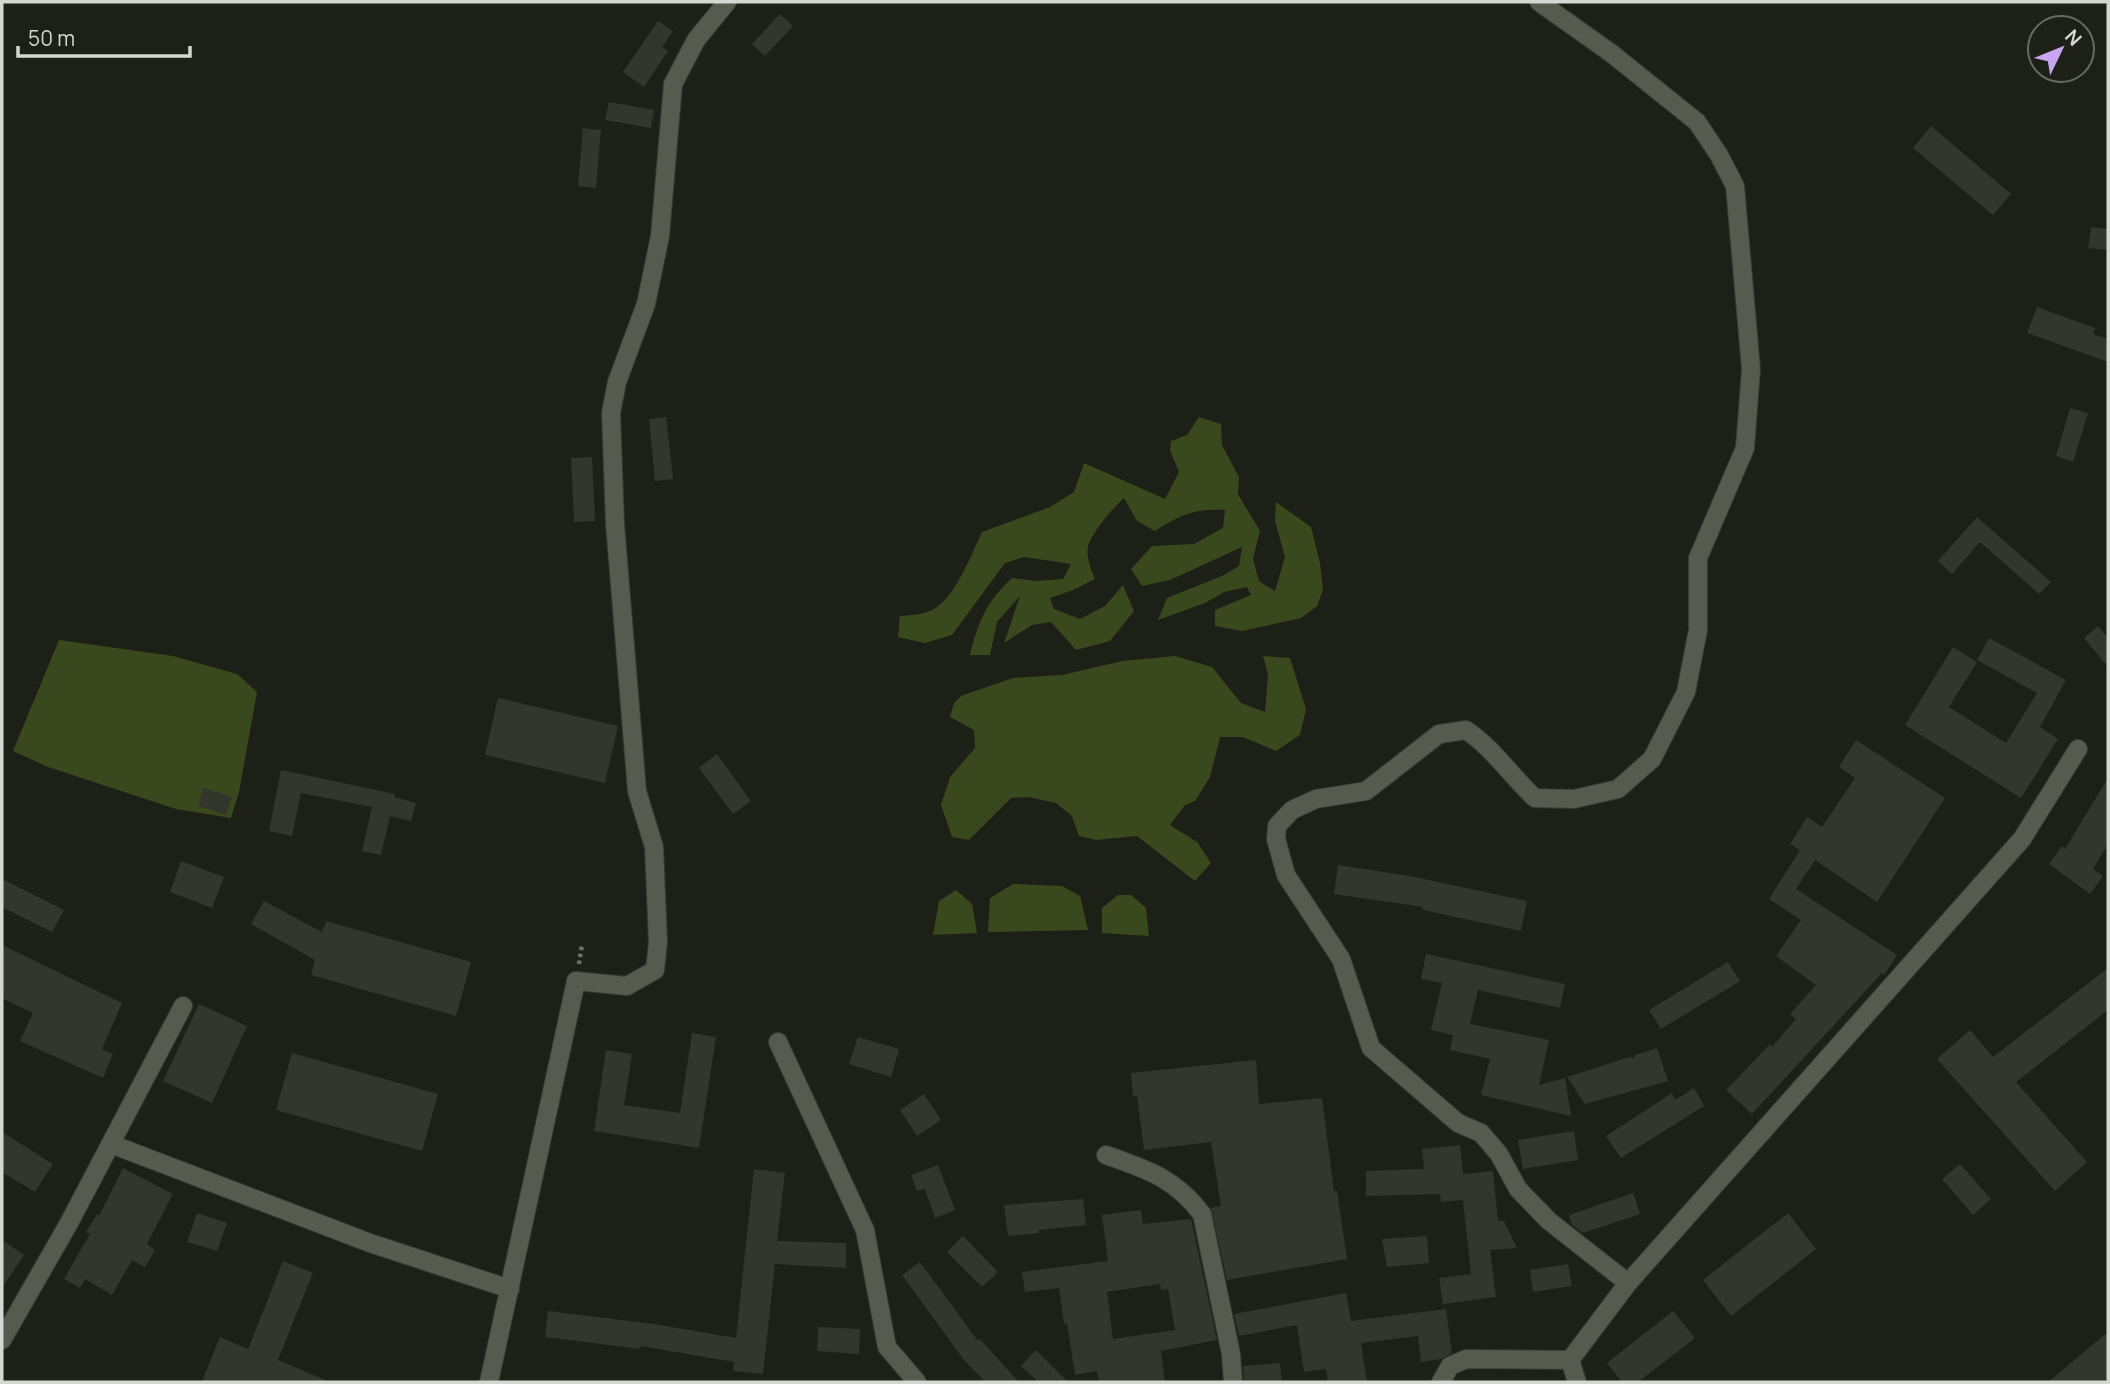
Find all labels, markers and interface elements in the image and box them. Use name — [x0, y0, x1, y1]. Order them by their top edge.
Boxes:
scale bar — [18, 14, 189, 58]
north arrow — [2026, 14, 2096, 84]
text: 50 m — [28, 24, 75, 52]
text: N — [2059, 24, 2088, 51]

